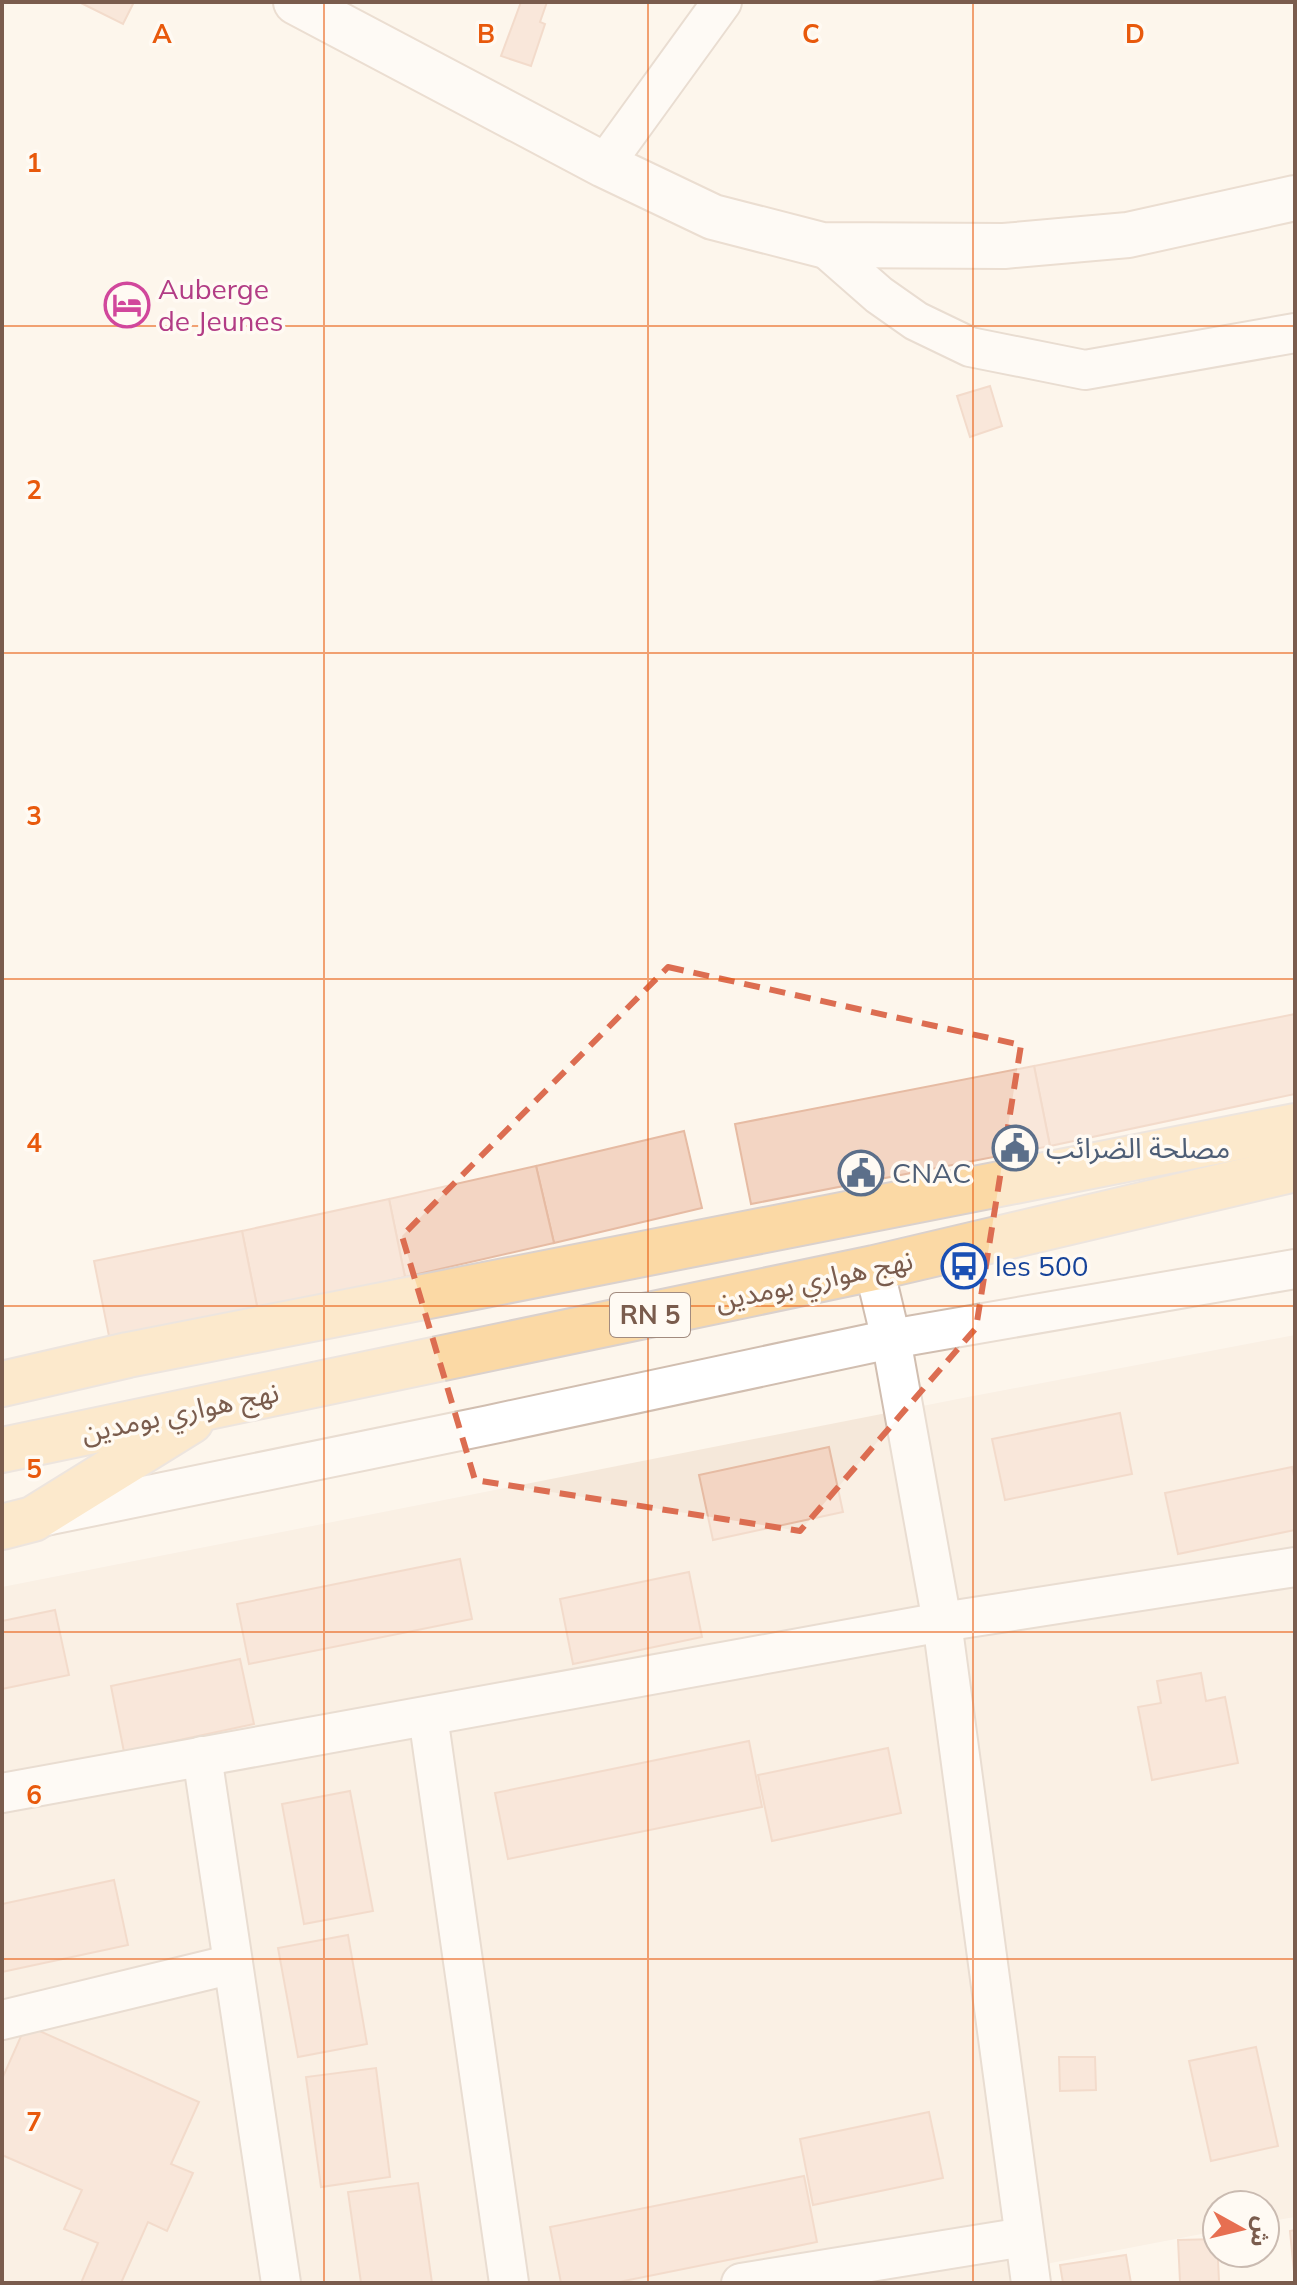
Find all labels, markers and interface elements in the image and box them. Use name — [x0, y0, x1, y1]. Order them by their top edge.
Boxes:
text: A — [152, 17, 172, 50]
text: B — [477, 17, 495, 50]
text: C — [802, 17, 820, 50]
text: D — [1125, 17, 1145, 50]
text: 1 — [26, 146, 42, 179]
place label: Auberge de Jeunes — [158, 271, 283, 338]
hotel icon: Auberge de Jeunes — [103, 281, 151, 329]
text: 2 — [26, 473, 42, 506]
text: 3 — [26, 799, 42, 832]
public building icon: مصلحة الضرائب — [991, 1124, 1039, 1172]
text: 4 — [26, 1126, 42, 1159]
place label: مصلحة الضرائب — [1046, 1130, 1230, 1165]
public building icon: CNAC — [837, 1149, 885, 1197]
place label: CNAC — [892, 1155, 971, 1190]
street label: نهج هواري بومدين — [712, 1241, 917, 1322]
bus stop icon: les 500 — [940, 1242, 988, 1290]
place label: les 500 — [995, 1248, 1089, 1283]
road number: RN 5 — [610, 1293, 690, 1337]
street label: نهج هواري بومدين — [78, 1373, 283, 1454]
text: 5 — [26, 1452, 42, 1485]
text: 6 — [26, 1778, 42, 1811]
text: 7 — [26, 2105, 42, 2138]
north arrow — [1201, 2189, 1281, 2269]
text: ش — [1245, 2215, 1277, 2249]

